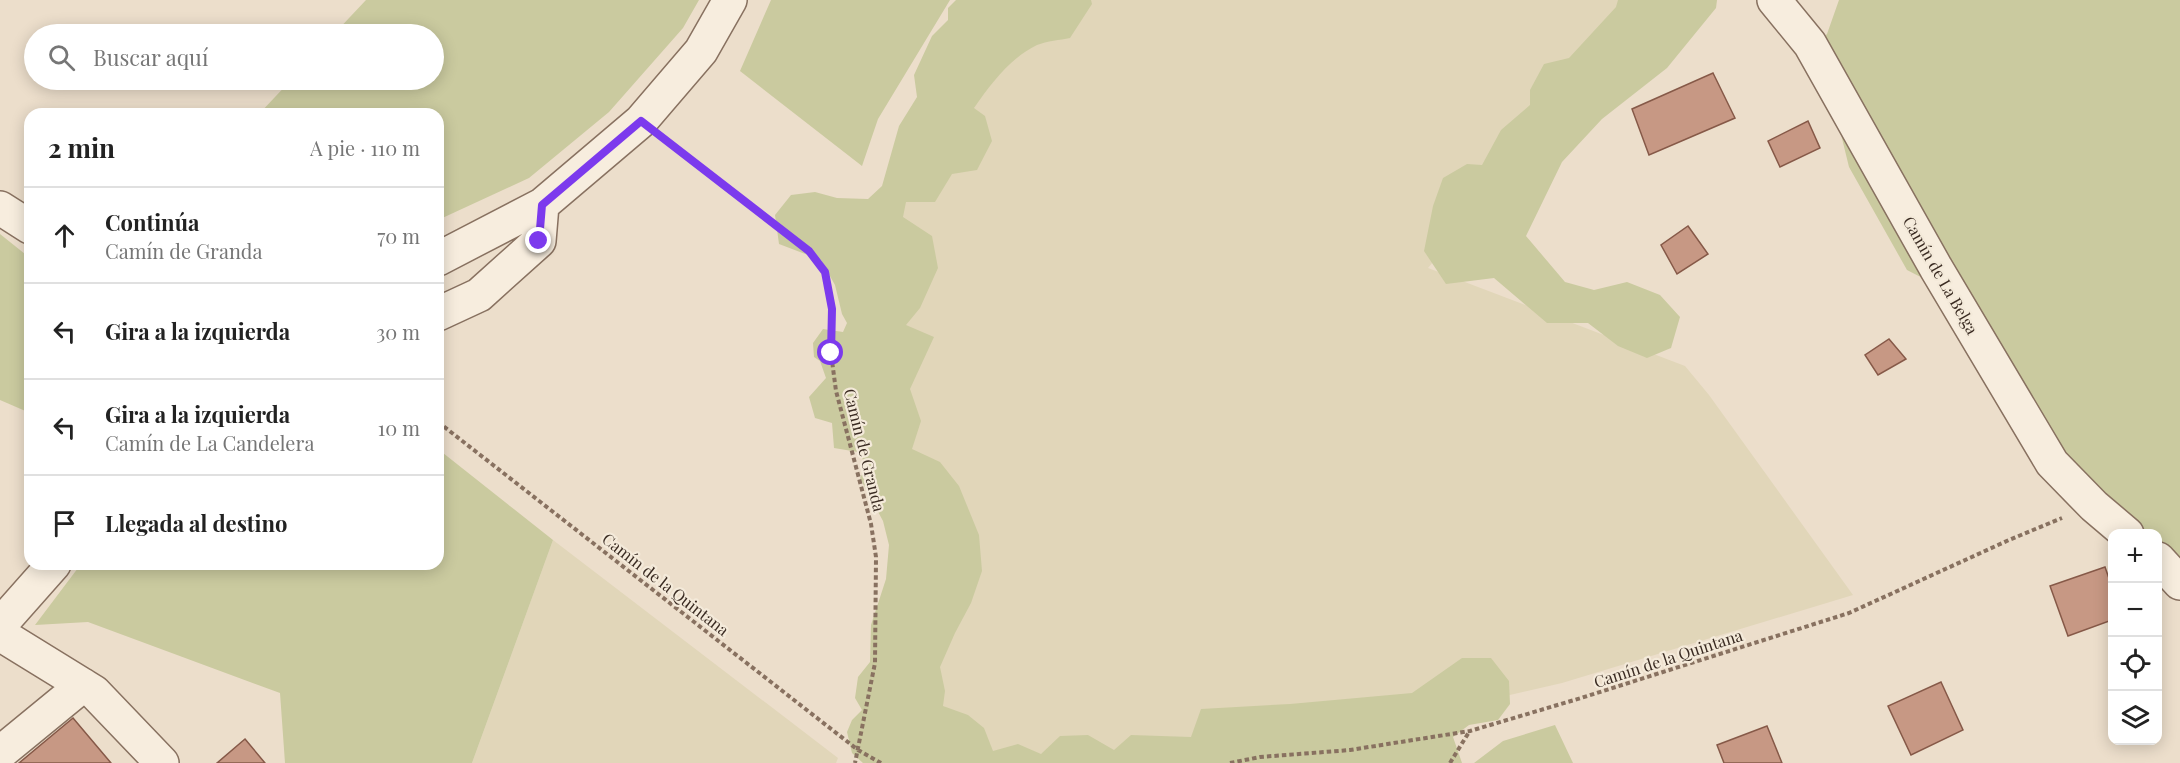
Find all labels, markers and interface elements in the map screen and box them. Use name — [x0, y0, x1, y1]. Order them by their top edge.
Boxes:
search box — [24, 24, 444, 90]
icon: search — [45, 41, 78, 74]
text: Buscar aquí — [93, 42, 208, 72]
text: 2 min — [48, 130, 115, 165]
text: A pie · 110 m — [310, 134, 420, 161]
text: Continúa — [105, 207, 199, 237]
street label: Camín de La Belga — [1899, 212, 1983, 338]
icon: ahead — [48, 219, 81, 252]
text: 70 m — [377, 222, 420, 249]
route end — [525, 227, 551, 253]
text: Camín de Granda — [105, 237, 262, 264]
icon: left — [48, 315, 81, 348]
text: Gira a la izquierda — [105, 316, 290, 346]
text: 30 m — [376, 318, 420, 345]
route start — [817, 339, 843, 365]
street label: Camín de Granda — [840, 386, 890, 514]
text: Gira a la izquierda — [105, 399, 290, 429]
icon: left — [48, 411, 81, 444]
text: 10 m — [378, 414, 420, 441]
text: Camín de La Candelera — [105, 429, 314, 456]
icon: arrive — [48, 507, 81, 540]
text: Llegada al destino — [105, 508, 287, 538]
street label: Camín de la Quintana — [598, 528, 734, 640]
map controls — [2108, 529, 2162, 745]
button: + — [2108, 529, 2162, 583]
button: − — [2108, 583, 2162, 637]
street label: Camín de la Quintana — [1591, 624, 1745, 692]
button: locate — [2108, 637, 2162, 691]
button: layers — [2108, 691, 2162, 745]

